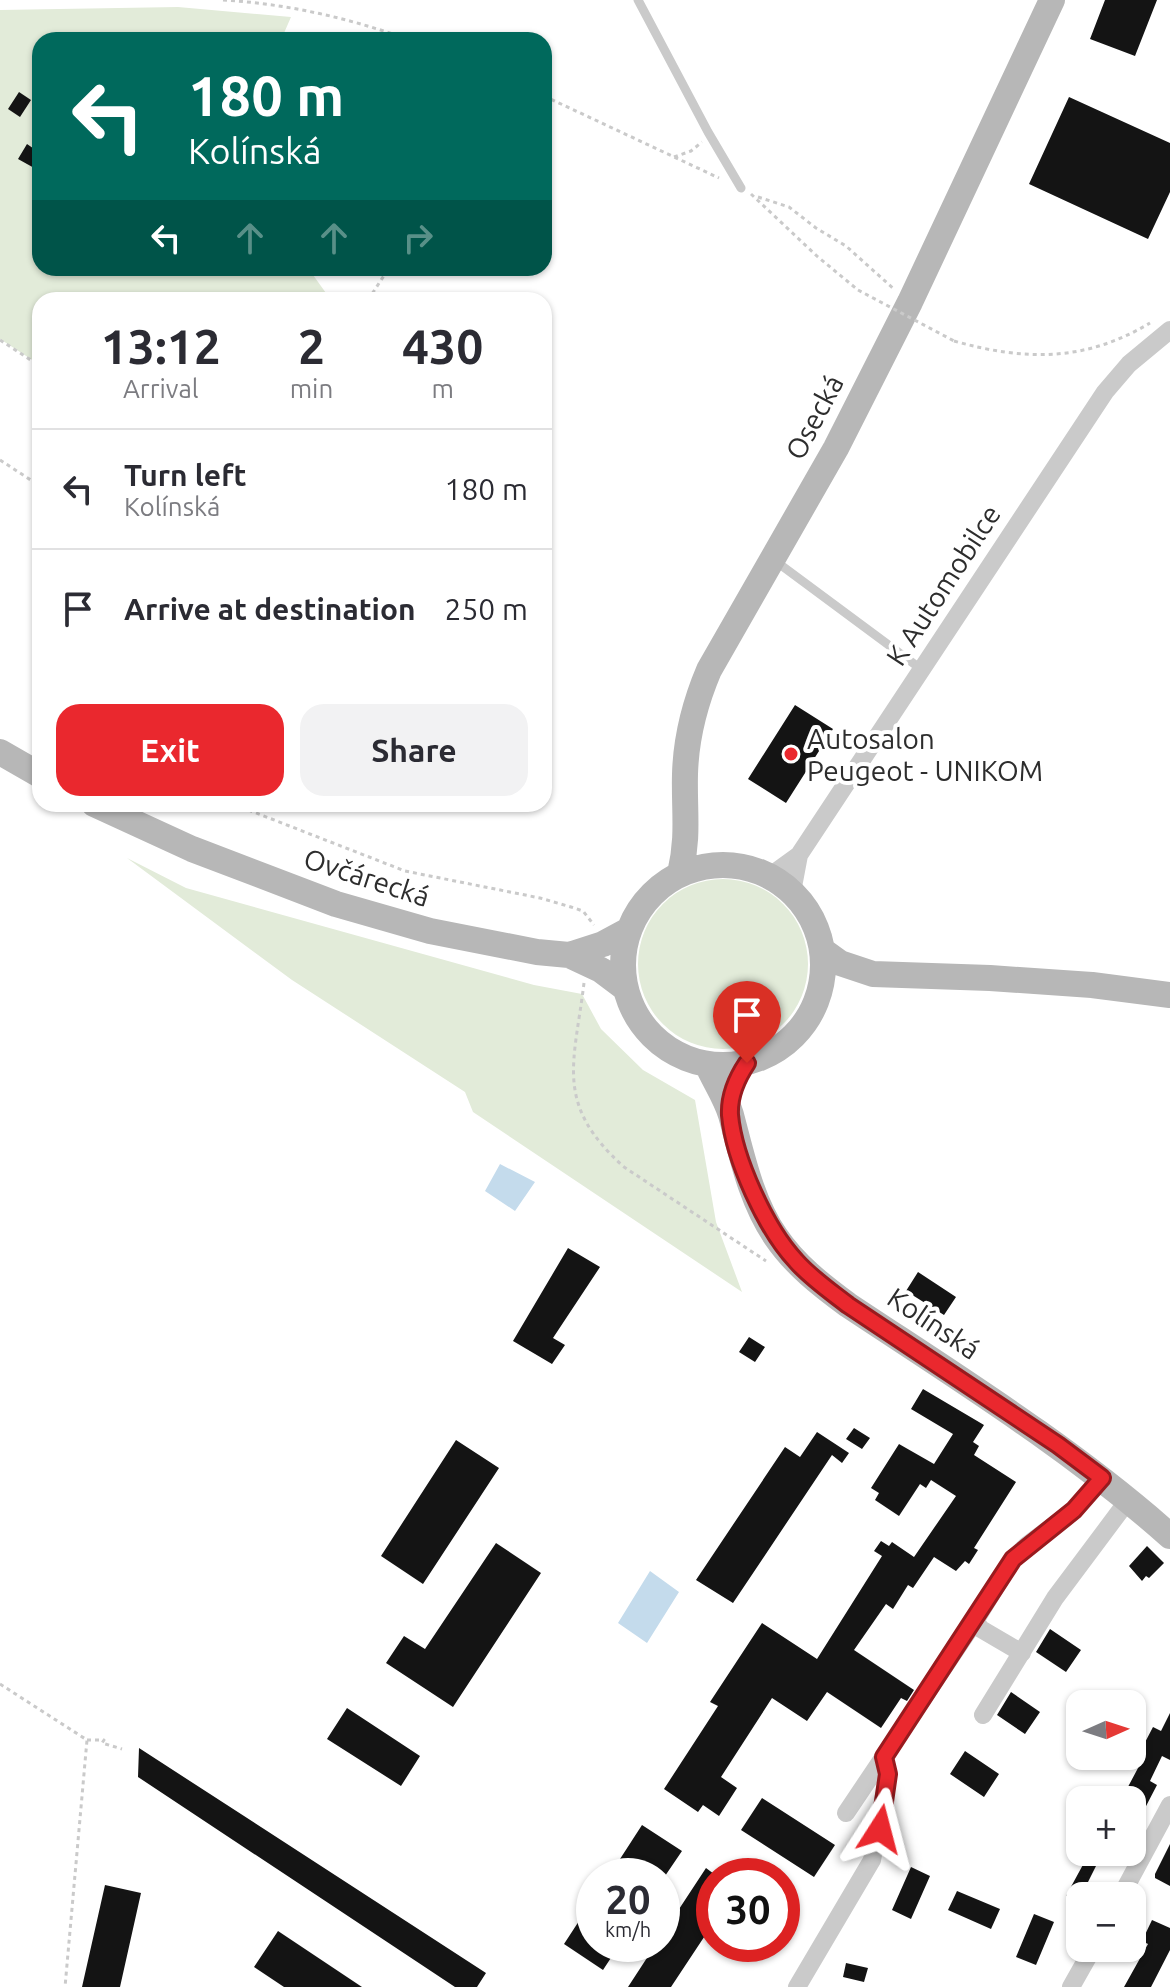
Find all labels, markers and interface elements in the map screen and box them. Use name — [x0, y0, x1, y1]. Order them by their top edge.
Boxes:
icon: left — [56, 64, 160, 168]
text: 180 m — [188, 64, 344, 127]
text: Kolínská — [188, 130, 322, 171]
icon: left — [144, 216, 188, 260]
icon: ahead — [228, 216, 272, 260]
icon: ahead — [312, 216, 356, 260]
icon: right — [396, 216, 440, 260]
text: 13:12 — [101, 319, 221, 373]
text: 2 — [298, 319, 325, 373]
text: 430 — [402, 319, 483, 373]
street label: Osecká — [779, 370, 849, 464]
text: Arrival — [123, 374, 199, 403]
text: min — [290, 374, 333, 403]
text: m — [431, 374, 454, 403]
text: Turn left — [124, 458, 246, 492]
icon: left — [56, 467, 100, 511]
text: 180 m — [444, 472, 528, 506]
text: Kolínská — [124, 492, 220, 521]
street label: K Automobilce — [880, 499, 1006, 671]
icon: arrive — [56, 587, 100, 631]
text: Arrive at destination — [124, 592, 416, 626]
text: 250 m — [444, 592, 528, 626]
button: Exit — [56, 704, 284, 796]
button: Share — [300, 704, 528, 796]
place label: Autosalon Peugeot - UNIKOM — [807, 723, 1043, 786]
marker: Autosalon Peugeot - UNIKOM — [782, 745, 800, 763]
street label: Ovčárecká — [300, 842, 434, 912]
pin — [713, 981, 781, 1063]
icon: arrive — [725, 993, 769, 1037]
street label: Kolínská — [882, 1281, 986, 1365]
north arrow — [1066, 1690, 1146, 1770]
map controls — [1066, 1690, 1146, 1962]
button: + — [1066, 1786, 1146, 1866]
position arrow — [838, 1787, 922, 1871]
speed limit sign: 30 — [696, 1858, 800, 1962]
text: 20 — [605, 1877, 651, 1922]
button: − — [1066, 1882, 1146, 1962]
text: km/h — [605, 1918, 651, 1941]

